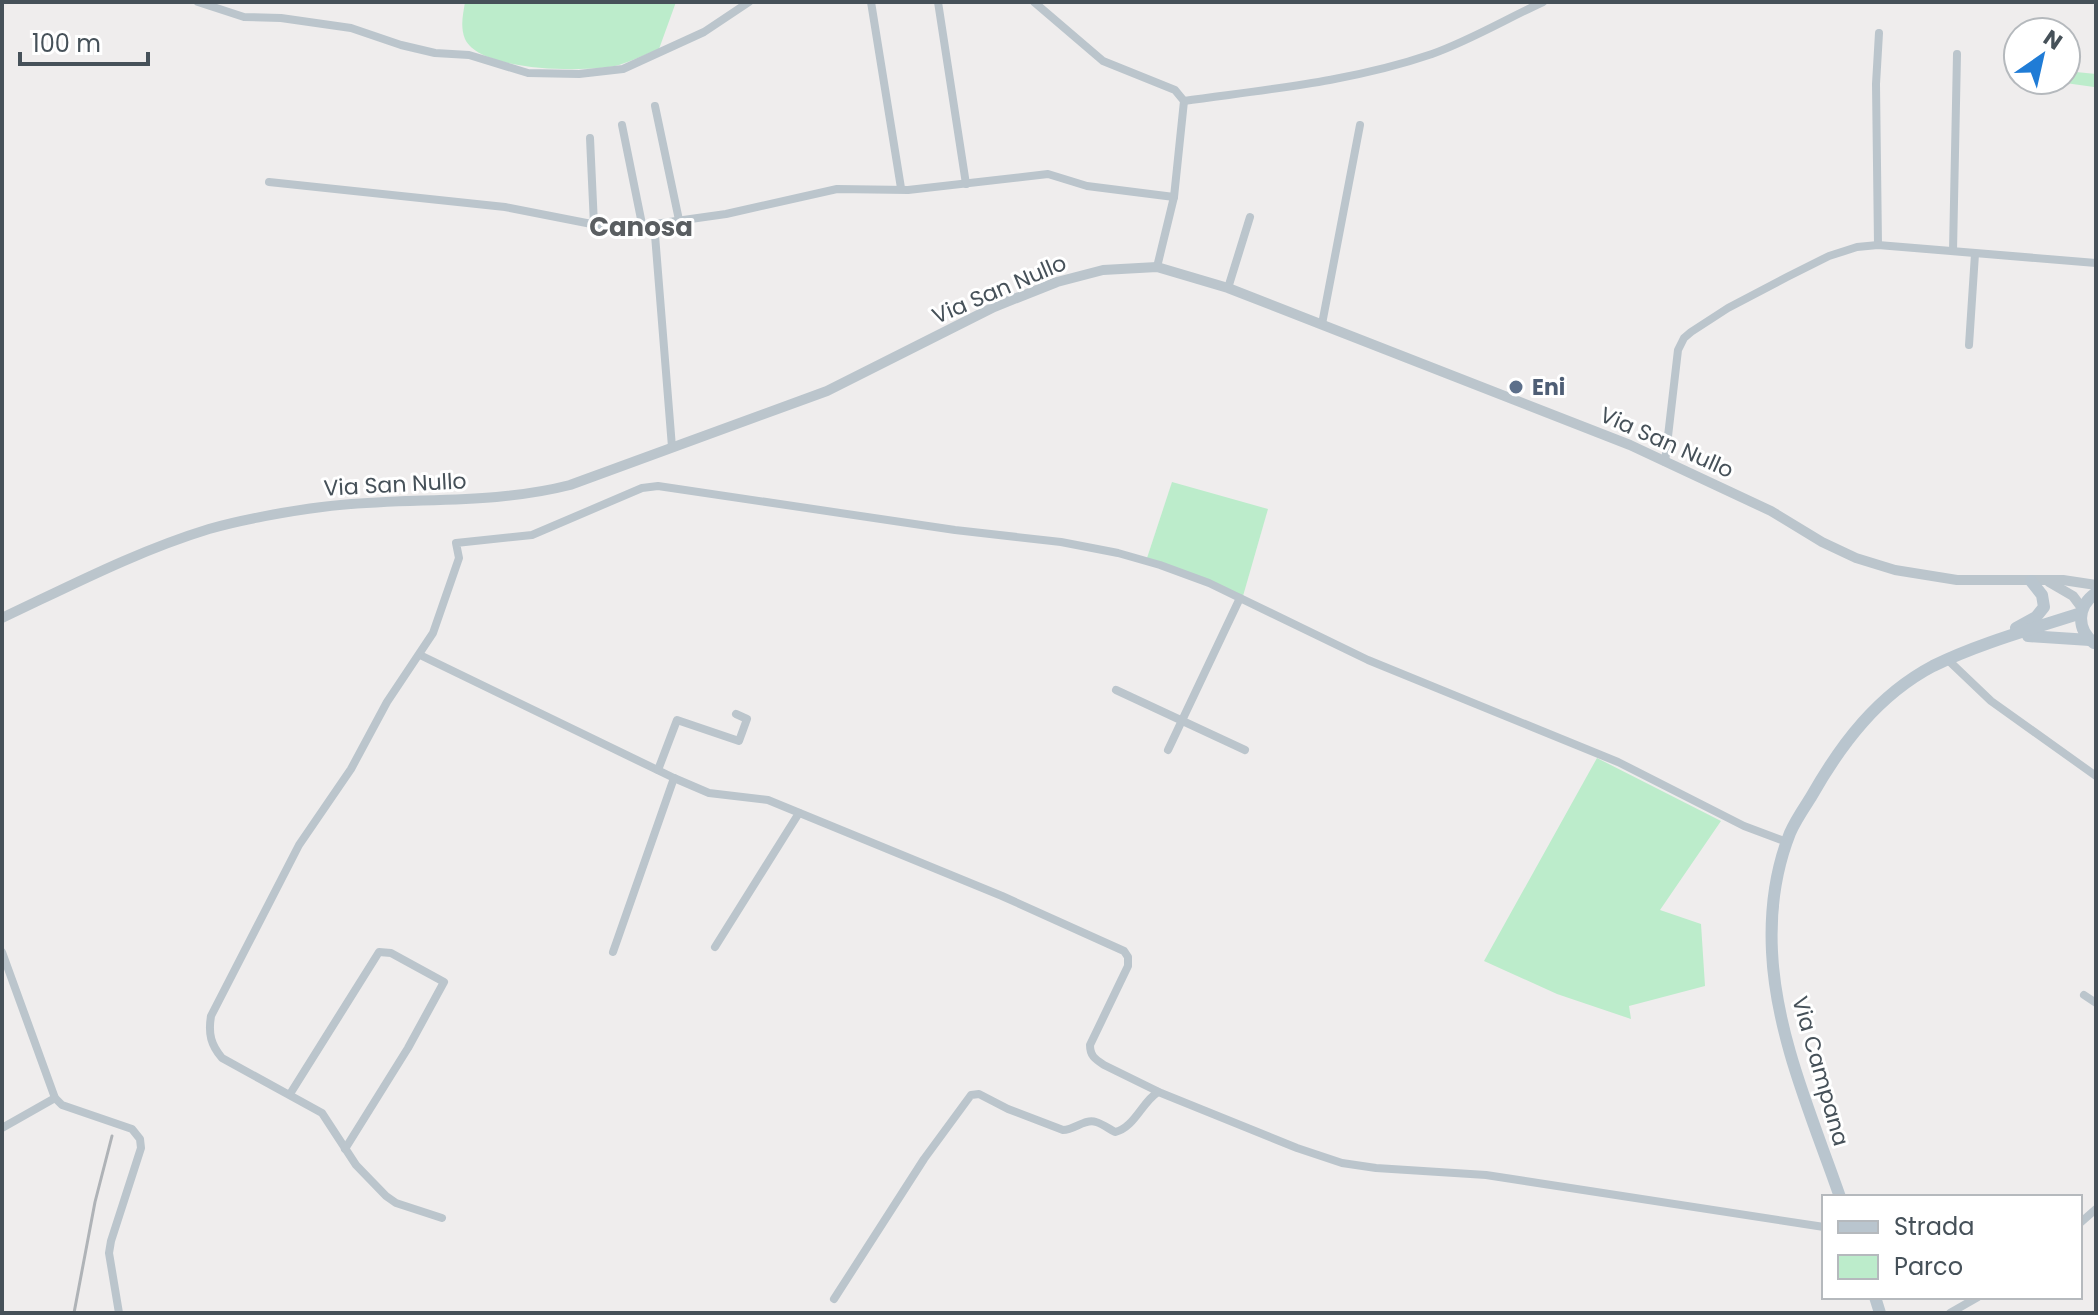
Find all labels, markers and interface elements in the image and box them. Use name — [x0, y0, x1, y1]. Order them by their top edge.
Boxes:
scale bar — [20, 16, 148, 66]
north arrow — [2002, 16, 2082, 96]
text: N — [2037, 22, 2068, 57]
text: 100 m — [32, 27, 101, 60]
district label: Canosa — [589, 209, 693, 245]
street label: Via San Nullo — [927, 247, 1071, 332]
place label: Eni — [1532, 372, 1565, 403]
marker: Eni — [1507, 378, 1525, 396]
street label: Via San Nullo — [1595, 399, 1739, 486]
street label: Via San Nullo — [323, 465, 467, 504]
street label: Via Campana — [1784, 993, 1857, 1150]
legend — [1822, 1195, 2082, 1299]
text: Strada — [1894, 1210, 1974, 1243]
text: Parco — [1894, 1250, 1963, 1283]

